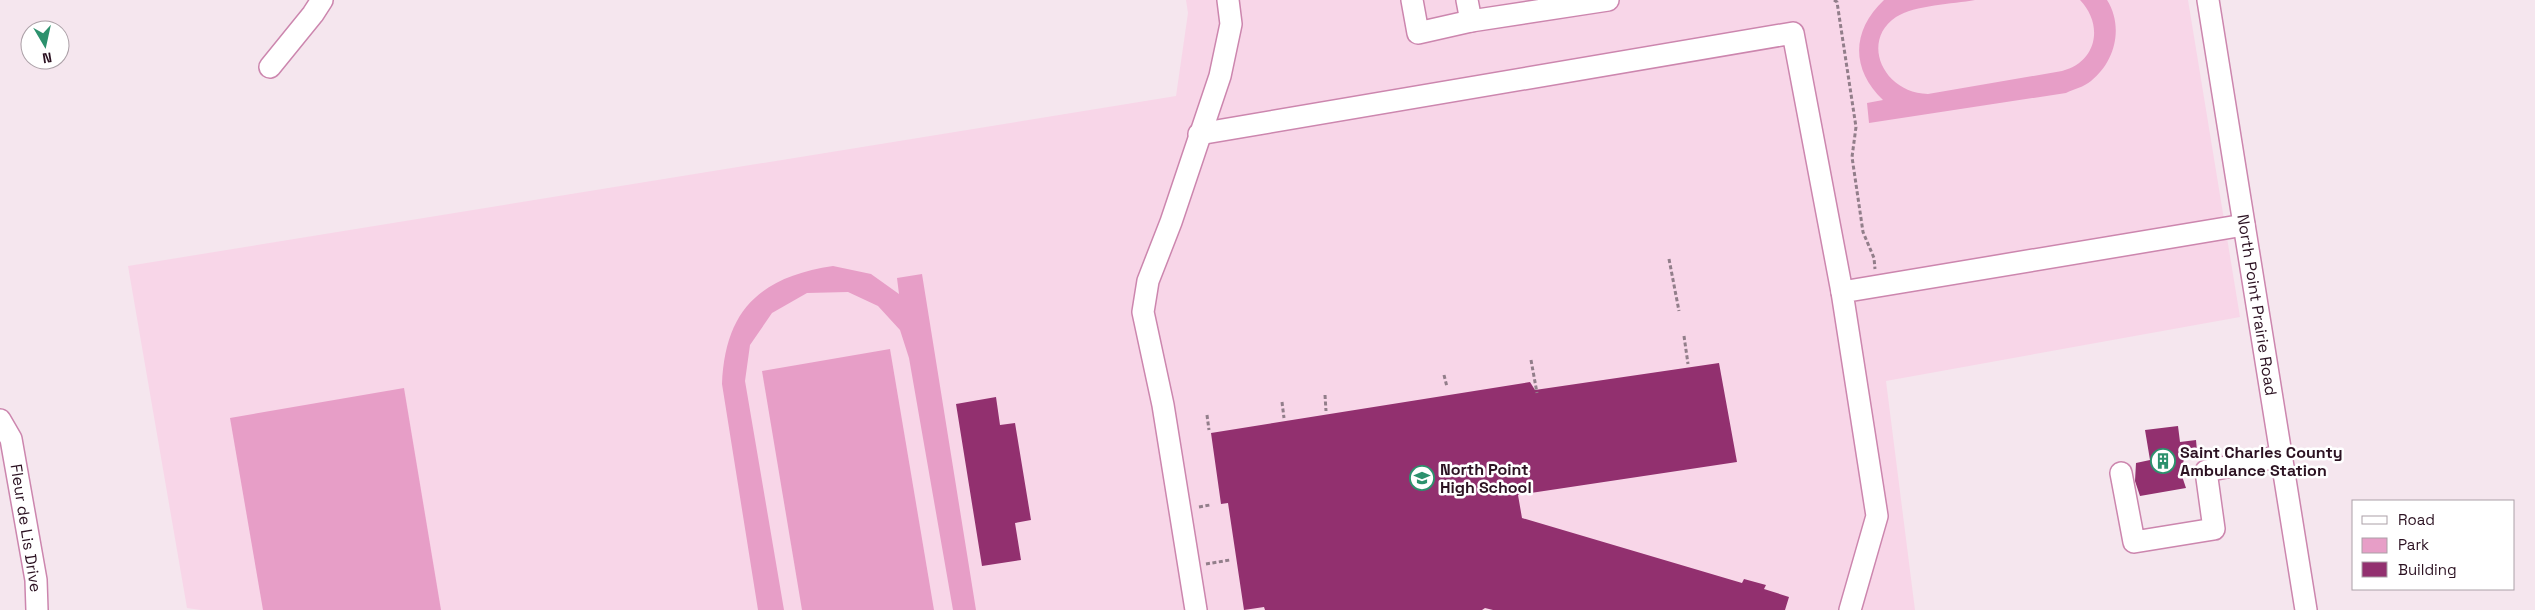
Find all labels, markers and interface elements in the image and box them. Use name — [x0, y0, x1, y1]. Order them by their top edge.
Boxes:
north arrow — [20, 20, 70, 70]
text: N — [41, 48, 53, 67]
street label: North Point Prairie Road — [2232, 213, 2282, 397]
place label: Saint Charles County Ambulance Station — [2180, 442, 2343, 481]
building icon: Saint Charles County Ambulance Station — [2150, 448, 2176, 474]
place label: North Point High School — [1440, 459, 1532, 498]
street label: Fleur de Lis Drive — [6, 462, 46, 594]
school or university icon: North Point High School — [1409, 465, 1435, 491]
legend — [2352, 500, 2515, 590]
text: Road — [2398, 510, 2435, 529]
text: Park — [2398, 535, 2429, 554]
text: Building — [2398, 560, 2457, 579]

